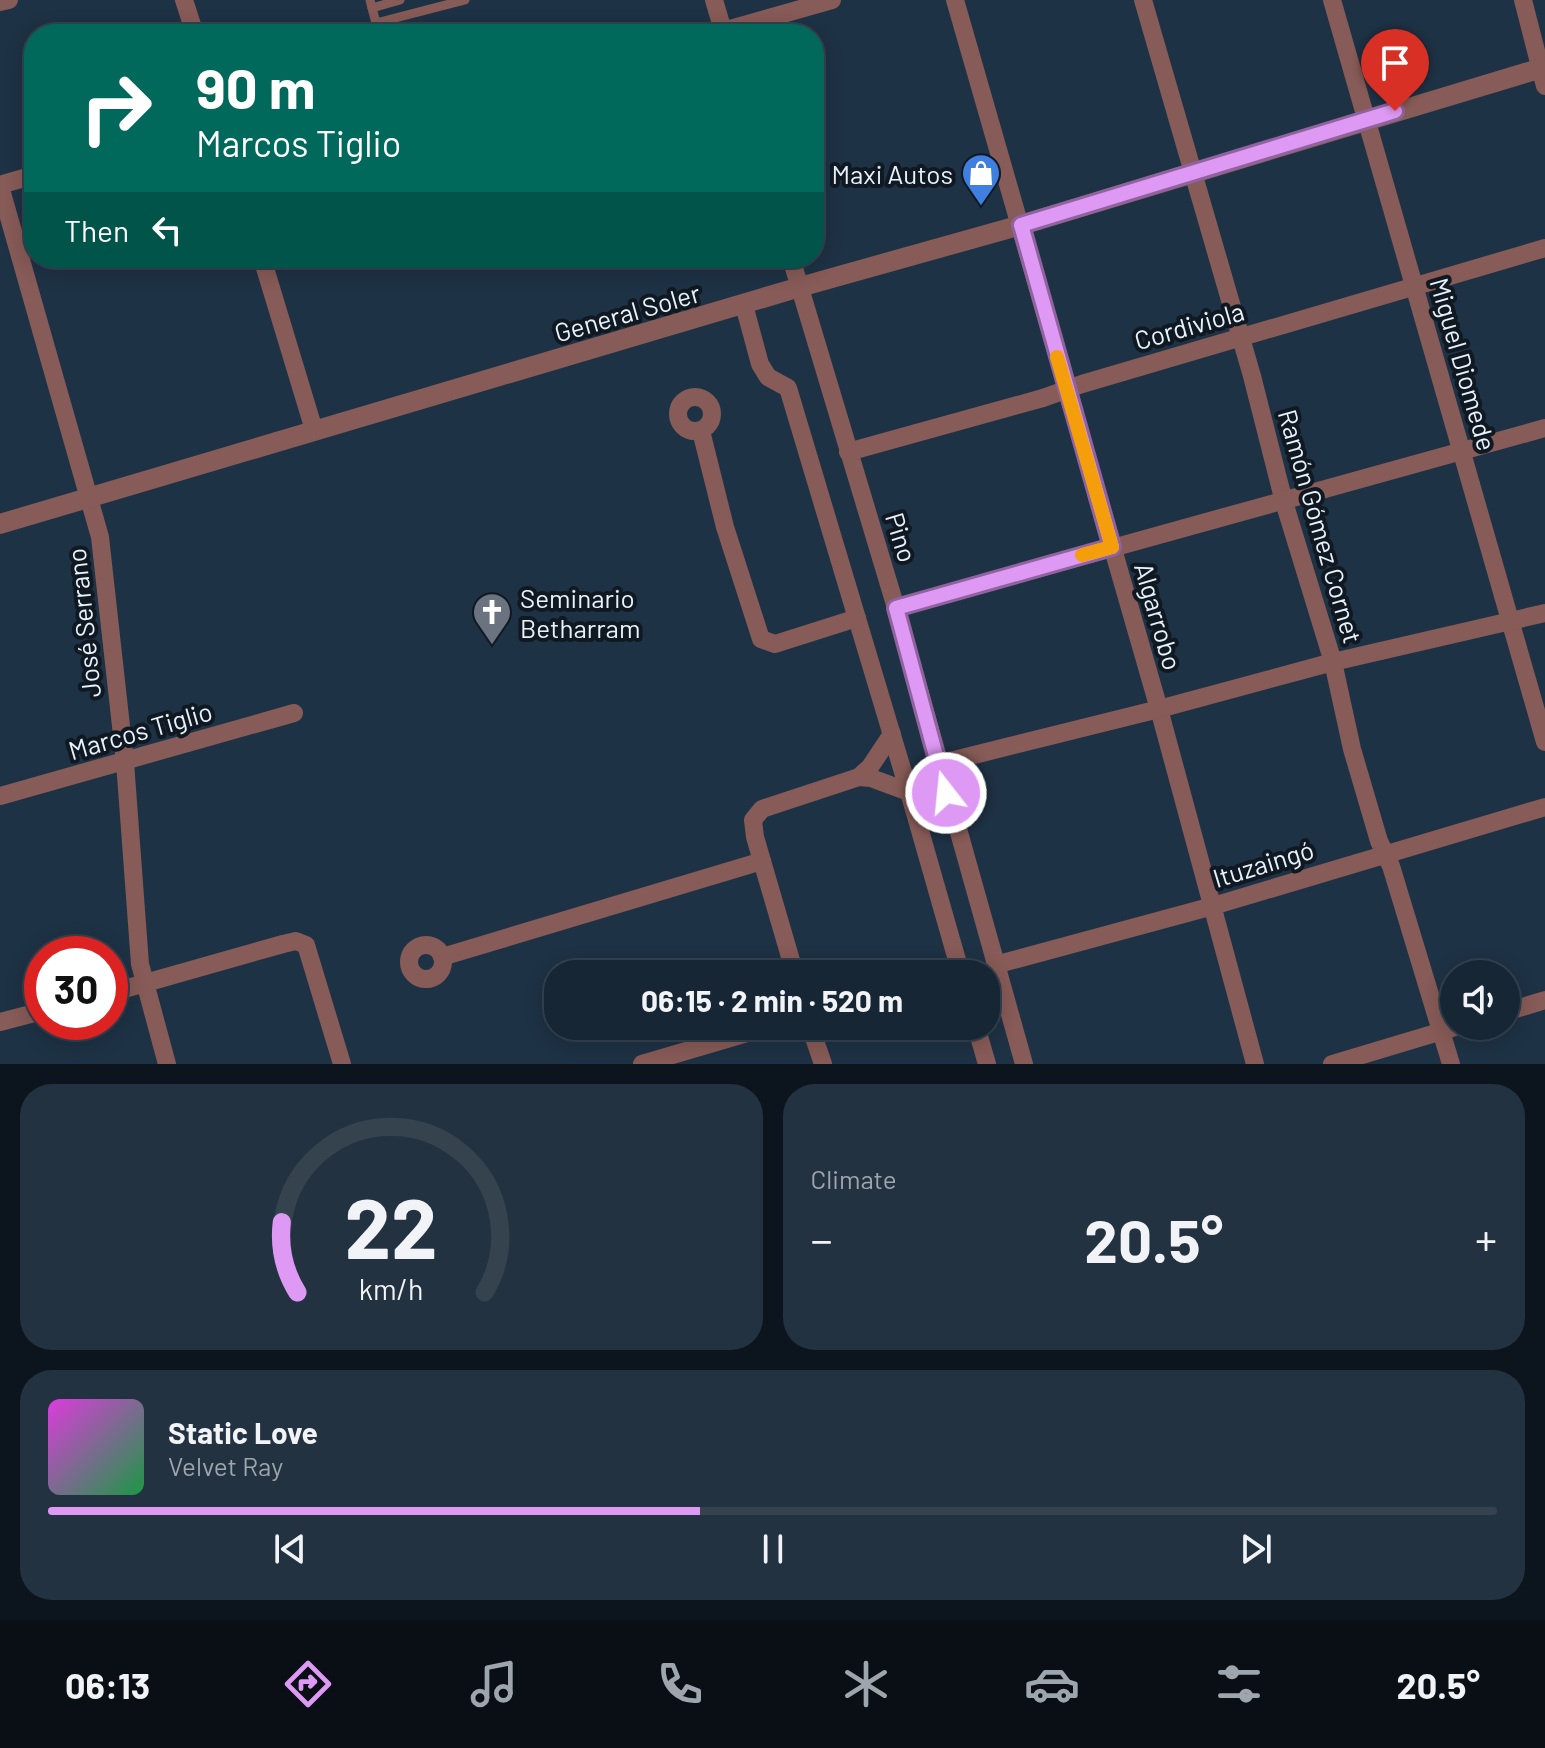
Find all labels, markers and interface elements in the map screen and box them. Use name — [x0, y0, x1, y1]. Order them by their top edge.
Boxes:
pin — [1361, 29, 1429, 111]
icon: arrive — [1373, 41, 1417, 85]
text: 90 m — [196, 53, 316, 120]
icon: right — [64, 56, 168, 160]
text: Marcos Tiglio — [196, 121, 401, 164]
shop icon: Maxi Autos — [960, 152, 1002, 207]
place label: Maxi Autos — [831, 158, 953, 189]
icon: left — [145, 208, 189, 252]
text: Then — [64, 212, 129, 248]
street label: Miguel Diomede — [1425, 274, 1503, 454]
street label: General Soler — [551, 276, 704, 348]
street label: Cordiviola — [1131, 295, 1247, 355]
street label: Ramón Gómez Cornet — [1273, 405, 1369, 647]
street label: Pino — [880, 509, 924, 565]
street label: José Serrano — [60, 547, 106, 699]
street label: Algarrobo — [1129, 559, 1189, 673]
place label: Seminario Betharram — [520, 582, 640, 643]
church icon: Seminario Betharram — [471, 591, 513, 646]
street label: Marcos Tiglio — [64, 695, 216, 765]
position arrow — [904, 751, 988, 835]
street label: Ituzaingó — [1209, 833, 1317, 893]
speed limit sign: 30 — [24, 936, 128, 1040]
map controls — [1440, 960, 1520, 1040]
button: sound — [1440, 960, 1520, 1040]
text: 06:15 · 2 min · 520 m — [641, 982, 903, 1018]
text: Climate — [811, 1163, 897, 1194]
text: 22 — [345, 1176, 438, 1276]
text: 20.5° — [1084, 1203, 1223, 1275]
text: − — [811, 1212, 833, 1265]
text: + — [1475, 1212, 1497, 1265]
text: km/h — [359, 1271, 424, 1306]
text: Static Love — [168, 1414, 318, 1450]
text: Velvet Ray — [168, 1450, 283, 1481]
icon: previous — [268, 1527, 312, 1571]
icon: pause — [751, 1527, 795, 1571]
icon: next — [1234, 1527, 1278, 1571]
icon: directions — [280, 1656, 336, 1712]
icon: music — [466, 1656, 522, 1712]
icon: phone — [652, 1656, 708, 1712]
icon: climate — [838, 1656, 894, 1712]
icon: car — [1024, 1656, 1080, 1712]
icon: filters — [1211, 1656, 1267, 1712]
text: 06:13 — [65, 1663, 150, 1706]
text: 20.5° — [1397, 1663, 1480, 1706]

